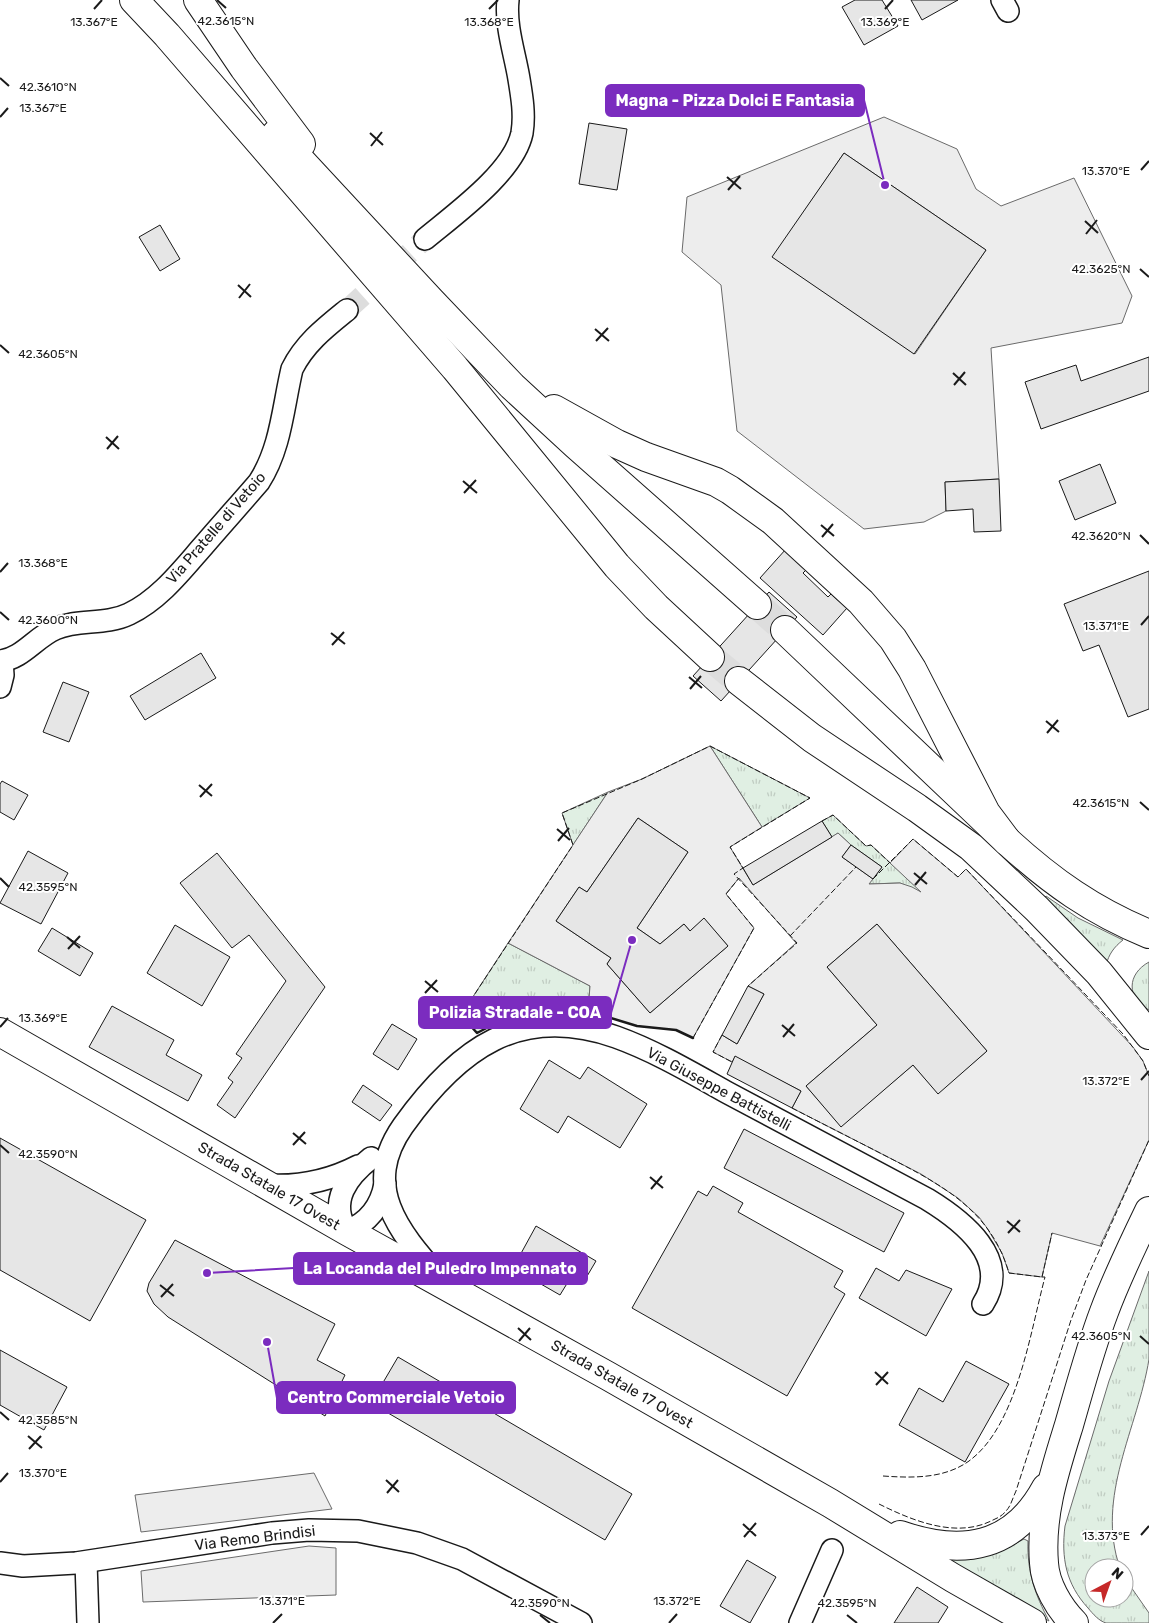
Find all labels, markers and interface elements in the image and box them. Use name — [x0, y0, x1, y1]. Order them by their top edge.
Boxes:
text: 42.3615°N — [198, 14, 254, 28]
text: 13.367°E — [70, 15, 118, 29]
text: 13.368°E — [464, 15, 514, 29]
text: 13.369°E — [861, 15, 909, 29]
text: 42.3610°N — [19, 80, 77, 94]
callout: Magna - Pizza Dolci E Fantasia — [606, 85, 864, 116]
text: Magna - Pizza Dolci E Fantasia — [616, 91, 854, 110]
text: 13.367°E — [19, 101, 67, 115]
text: 13.370°E — [1082, 164, 1130, 178]
text: 42.3625°N — [1071, 262, 1131, 276]
text: 42.3605°N — [18, 347, 78, 361]
street label: Via Pratelle di Vetoio — [163, 468, 269, 588]
text: 42.3620°N — [1071, 529, 1131, 543]
text: 13.368°E — [18, 556, 68, 570]
text: 42.3600°N — [18, 613, 78, 627]
text: 13.371°E — [1083, 619, 1129, 633]
text: 42.3615°N — [1073, 796, 1129, 810]
text: 42.3595°N — [18, 880, 78, 894]
callout: Polizia Stradale - COA — [419, 997, 611, 1028]
text: Polizia Stradale - COA — [429, 1003, 602, 1022]
text: 13.369°E — [19, 1011, 67, 1025]
street label: Via Giuseppe Battistelli — [644, 1043, 794, 1135]
text: 13.372°E — [1082, 1074, 1130, 1088]
street label: Strada Statale 17 Ovest — [195, 1138, 343, 1234]
text: 42.3590°N — [18, 1147, 78, 1161]
callout: La Locanda del Puledro Impennato — [294, 1253, 587, 1284]
text: La Locanda del Puledro Impennato — [303, 1259, 577, 1278]
text: 42.3605°N — [1071, 1329, 1131, 1343]
street label: Strada Statale 17 Ovest — [548, 1336, 696, 1432]
callout: Centro Commerciale Vetoio — [277, 1382, 515, 1413]
text: Centro Commerciale Vetoio — [287, 1388, 505, 1407]
text: 42.3585°N — [18, 1413, 78, 1427]
text: 13.370°E — [19, 1466, 67, 1480]
street label: Via Remo Brindisi — [194, 1522, 316, 1554]
text: 13.373°E — [1082, 1529, 1130, 1543]
north arrow — [1084, 1558, 1134, 1608]
text: N — [1108, 1564, 1127, 1583]
text: 13.371°E — [259, 1594, 305, 1608]
text: 13.372°E — [653, 1594, 701, 1608]
text: 42.3590°N — [510, 1596, 570, 1610]
text: 42.3595°N — [817, 1596, 877, 1610]

